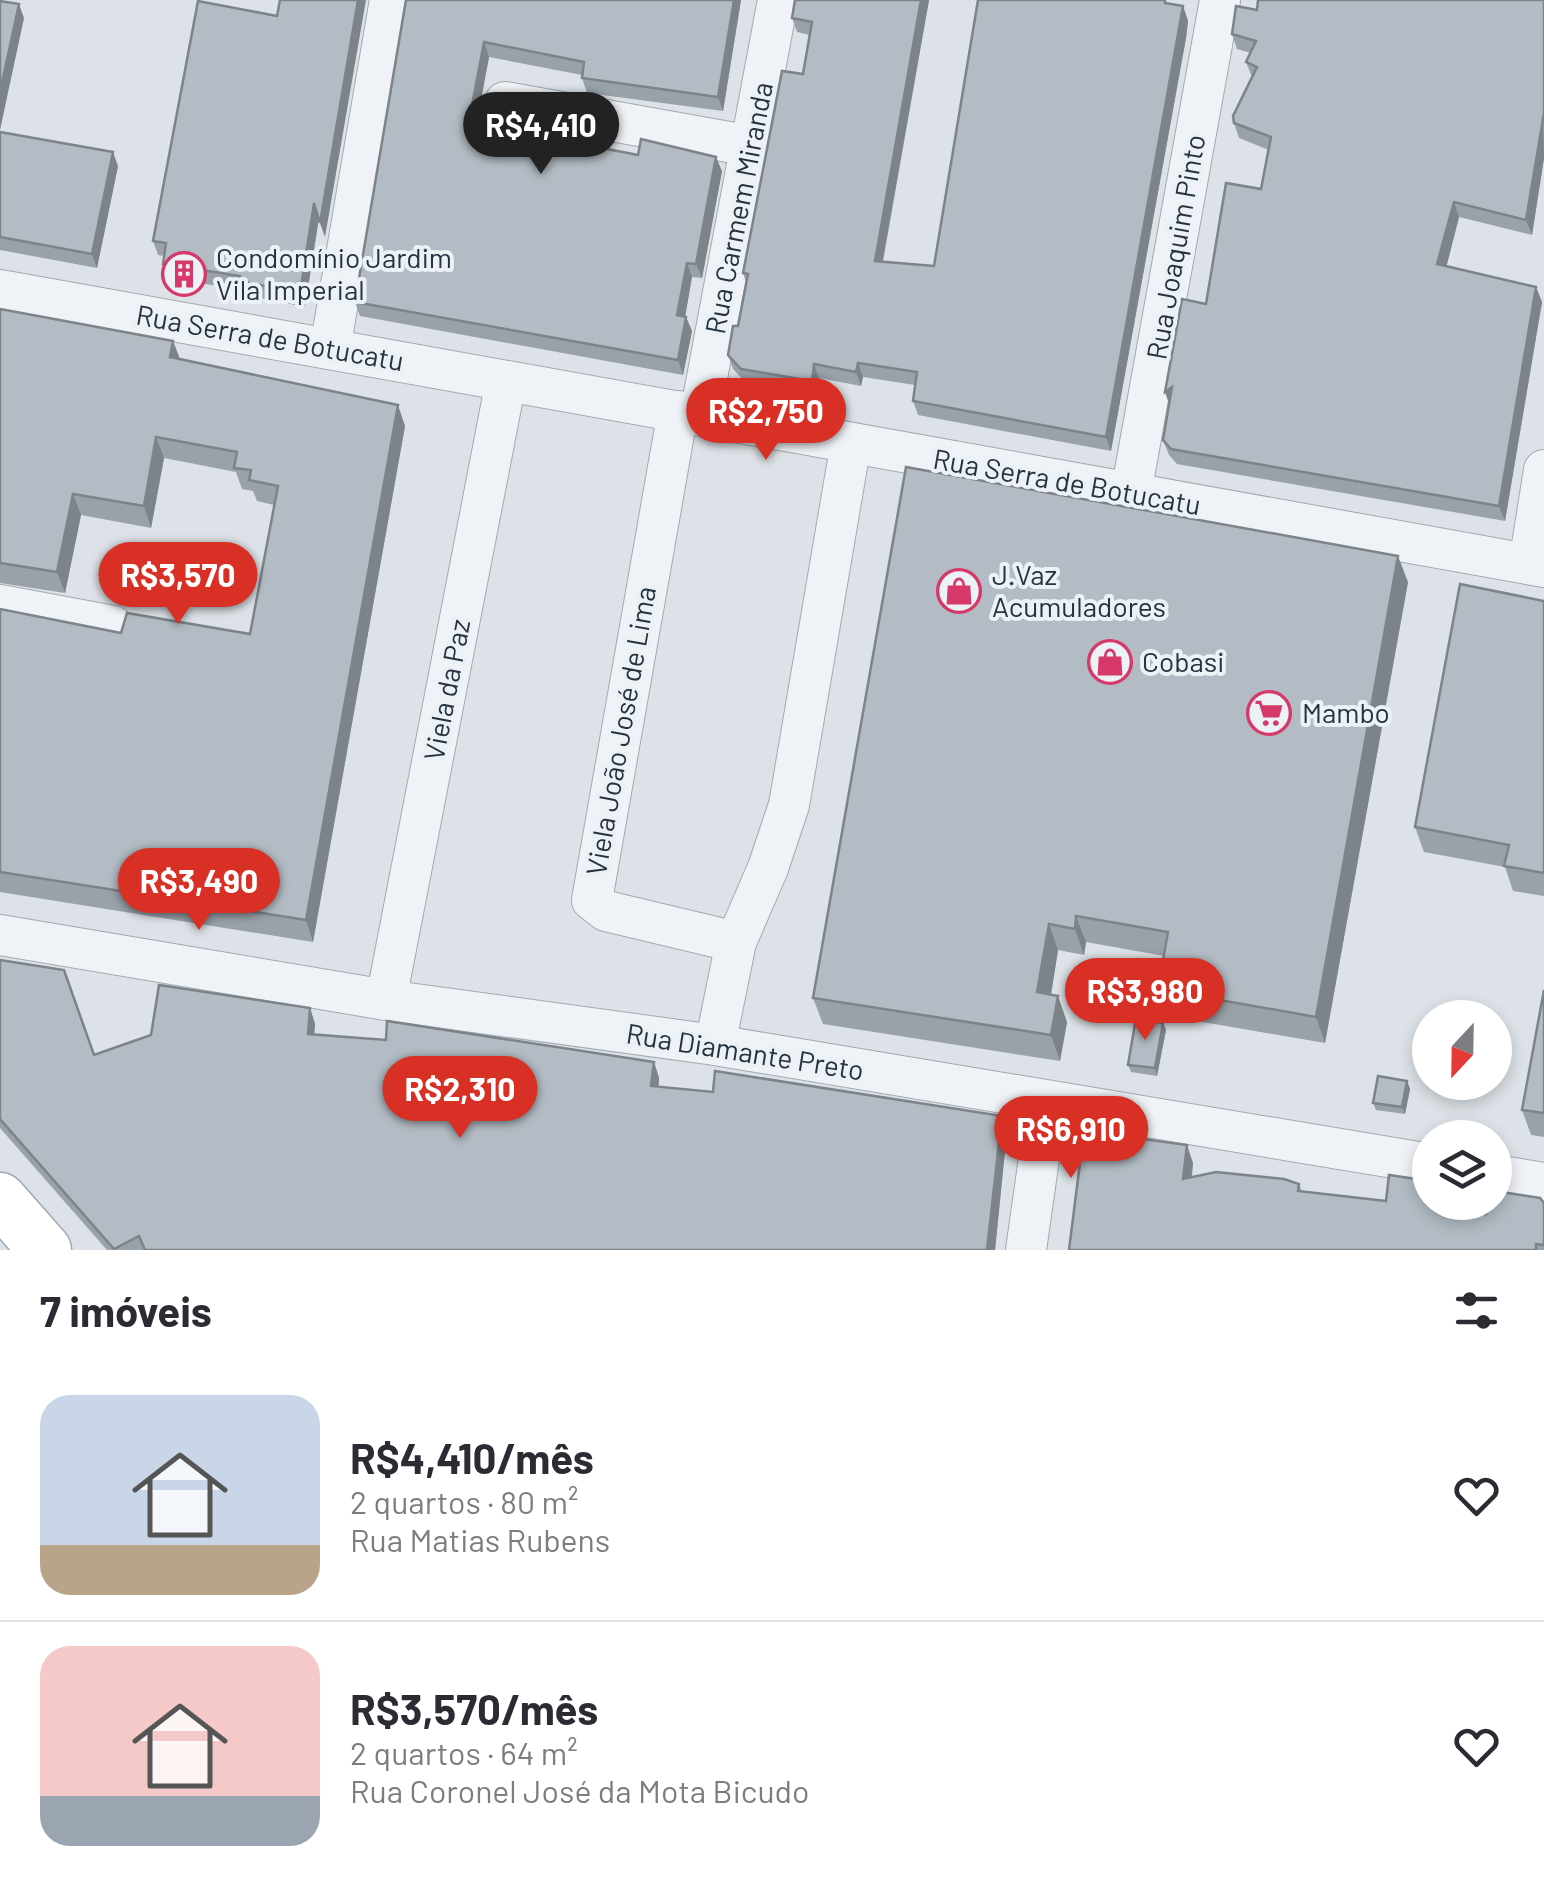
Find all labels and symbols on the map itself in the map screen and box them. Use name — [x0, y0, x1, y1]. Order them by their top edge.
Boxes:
street label: Rua Carmem Miranda — [697, 79, 779, 337]
pin: R$4,410 — [449, 92, 633, 177]
street label: Rua Joaquim Pinto — [1138, 132, 1212, 362]
place label: Condomínio Jardim Vila Imperial — [216, 240, 452, 306]
building icon: Condomínio Jardim Vila Imperial — [161, 251, 207, 297]
street label: Rua Serra de Botucatu — [134, 297, 407, 377]
pin: R$2,750 — [674, 378, 858, 463]
street label: Rua Serra de Botucatu — [931, 441, 1204, 521]
pin: R$3,570 — [86, 542, 270, 627]
place label: J.Vaz Acumuladores — [992, 557, 1166, 623]
shop icon: J.Vaz Acumuladores — [936, 568, 982, 614]
street label: Viela João José de Lima — [578, 584, 662, 878]
street label: Viela da Paz — [416, 616, 476, 763]
shop icon: Cobasi — [1087, 639, 1133, 685]
place label: Cobasi — [1142, 644, 1224, 678]
supermarket icon: Mambo — [1246, 690, 1292, 736]
place label: Mambo — [1302, 695, 1390, 729]
pin: R$3,490 — [107, 848, 291, 933]
pin: R$3,980 — [1053, 958, 1237, 1043]
north arrow — [1412, 1000, 1512, 1100]
street label: Rua Diamante Preto — [624, 1015, 866, 1087]
pin: R$2,310 — [368, 1056, 552, 1141]
pin: R$6,910 — [979, 1096, 1163, 1181]

